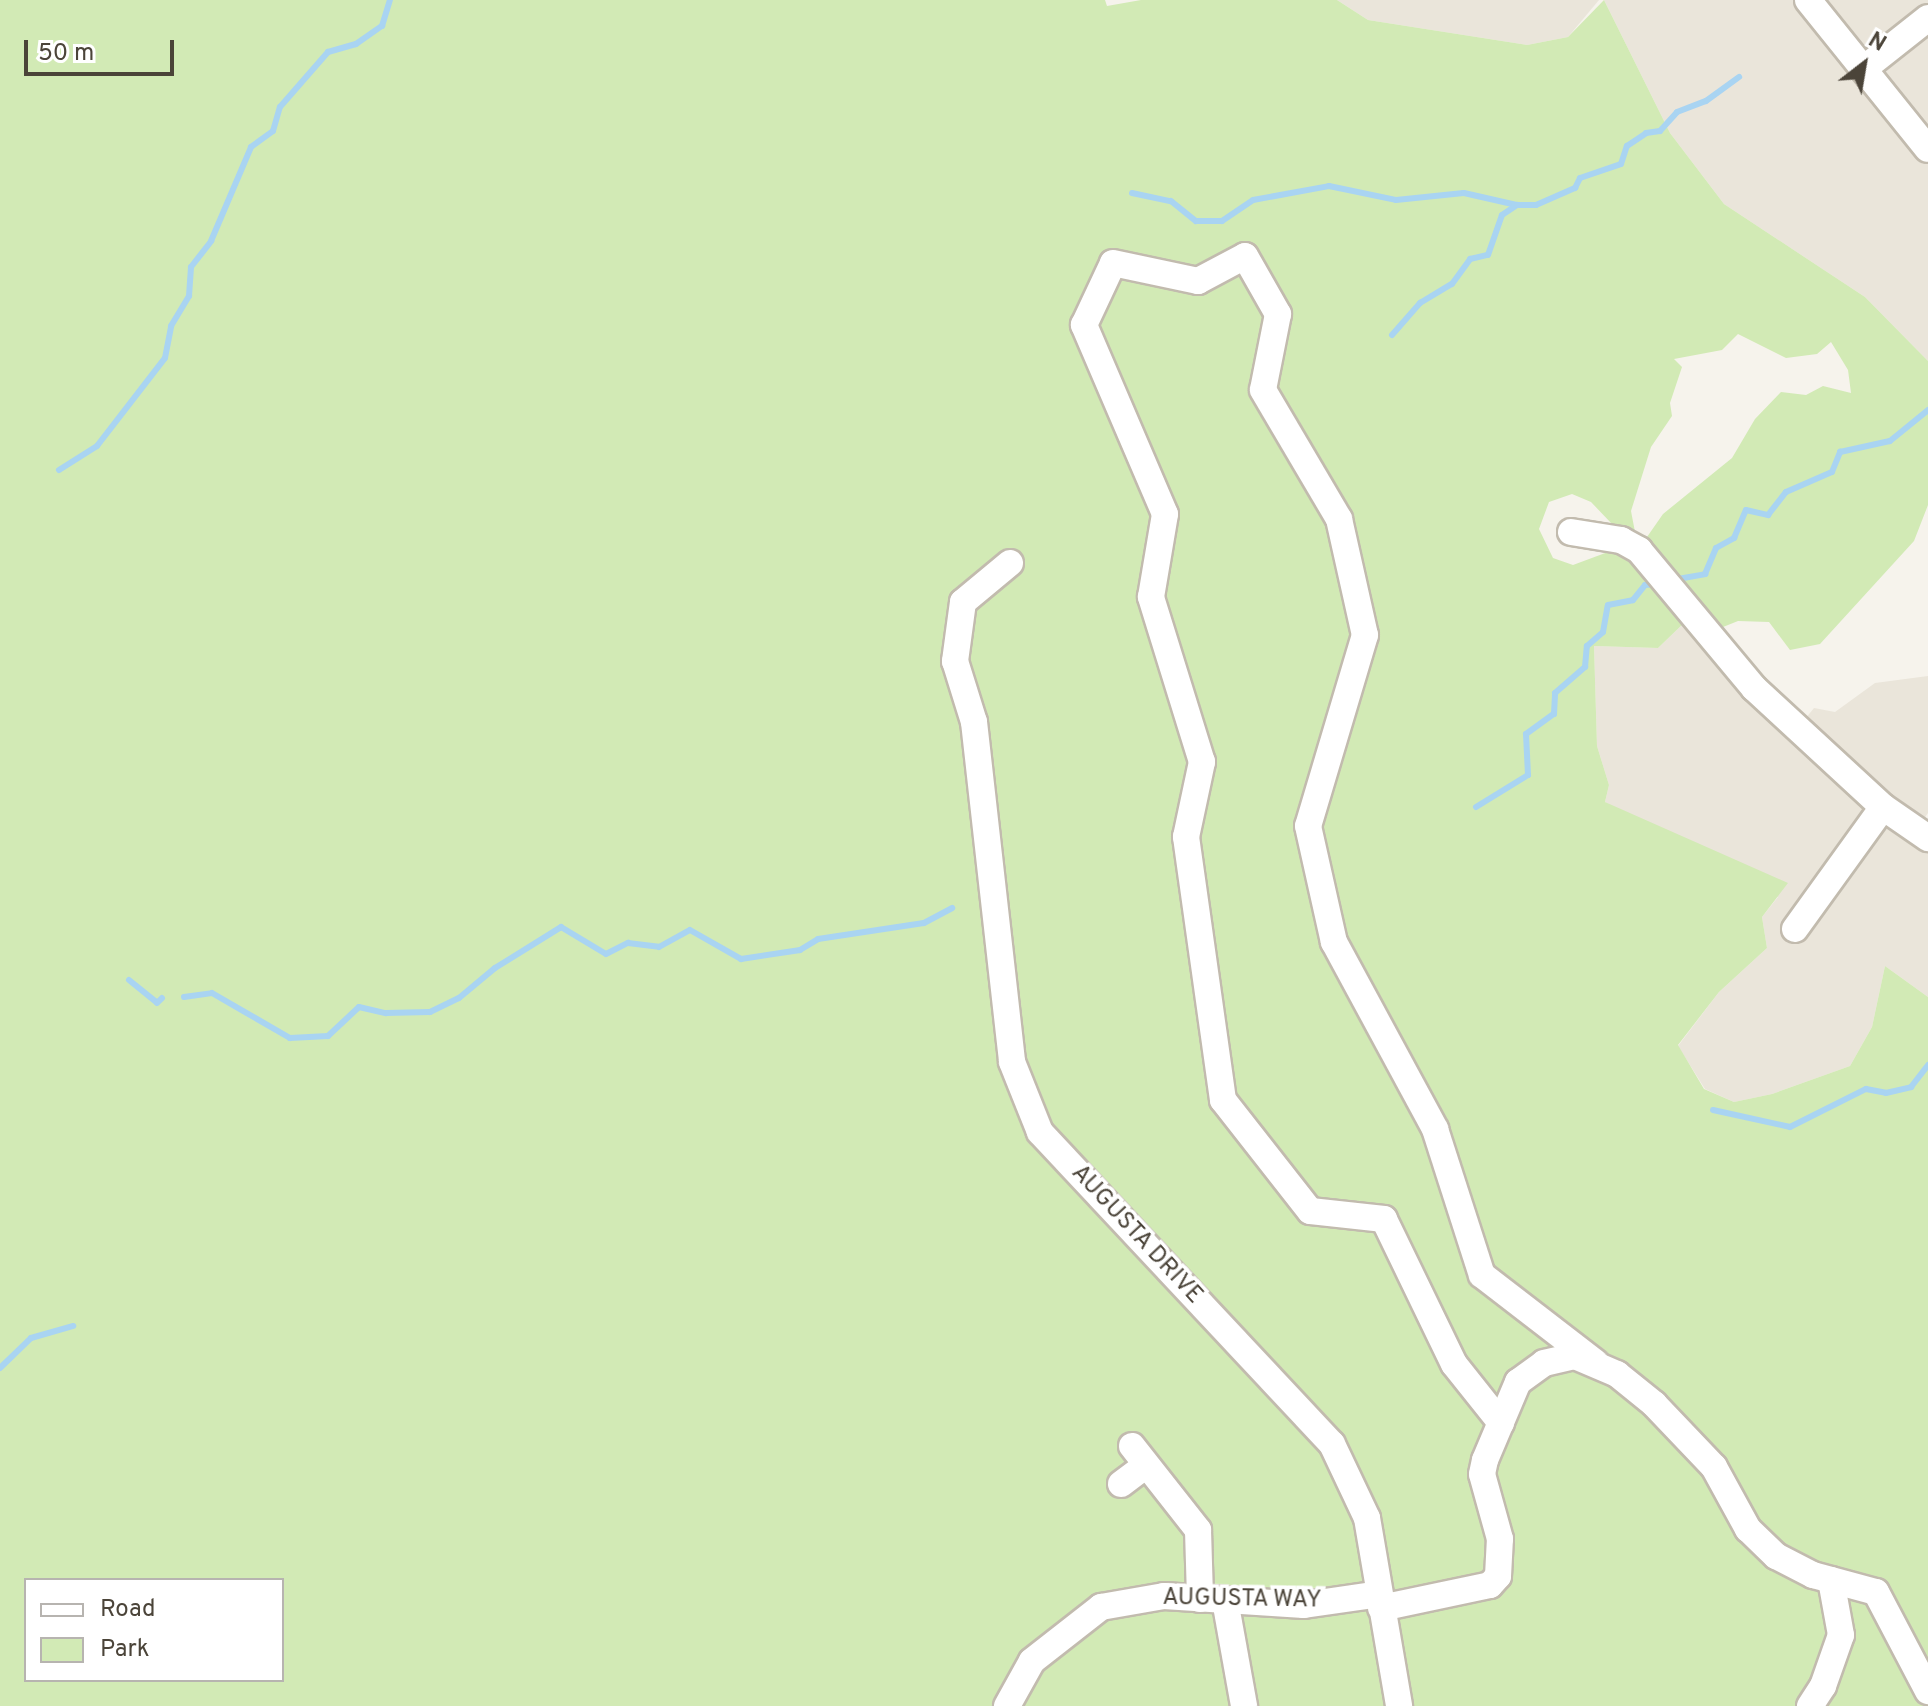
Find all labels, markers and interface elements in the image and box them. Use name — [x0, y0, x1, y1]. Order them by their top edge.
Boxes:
scale bar — [28, 24, 178, 74]
north arrow — [1824, 24, 1904, 104]
text: N — [1863, 27, 1890, 59]
text: 50 m — [38, 39, 94, 69]
street label: AUGUSTA DRIVE — [1064, 1159, 1208, 1311]
legend — [24, 1578, 284, 1682]
street label: AUGUSTA WAY — [1161, 1584, 1323, 1616]
text: Road — [100, 1595, 156, 1625]
text: Park — [100, 1635, 150, 1665]

